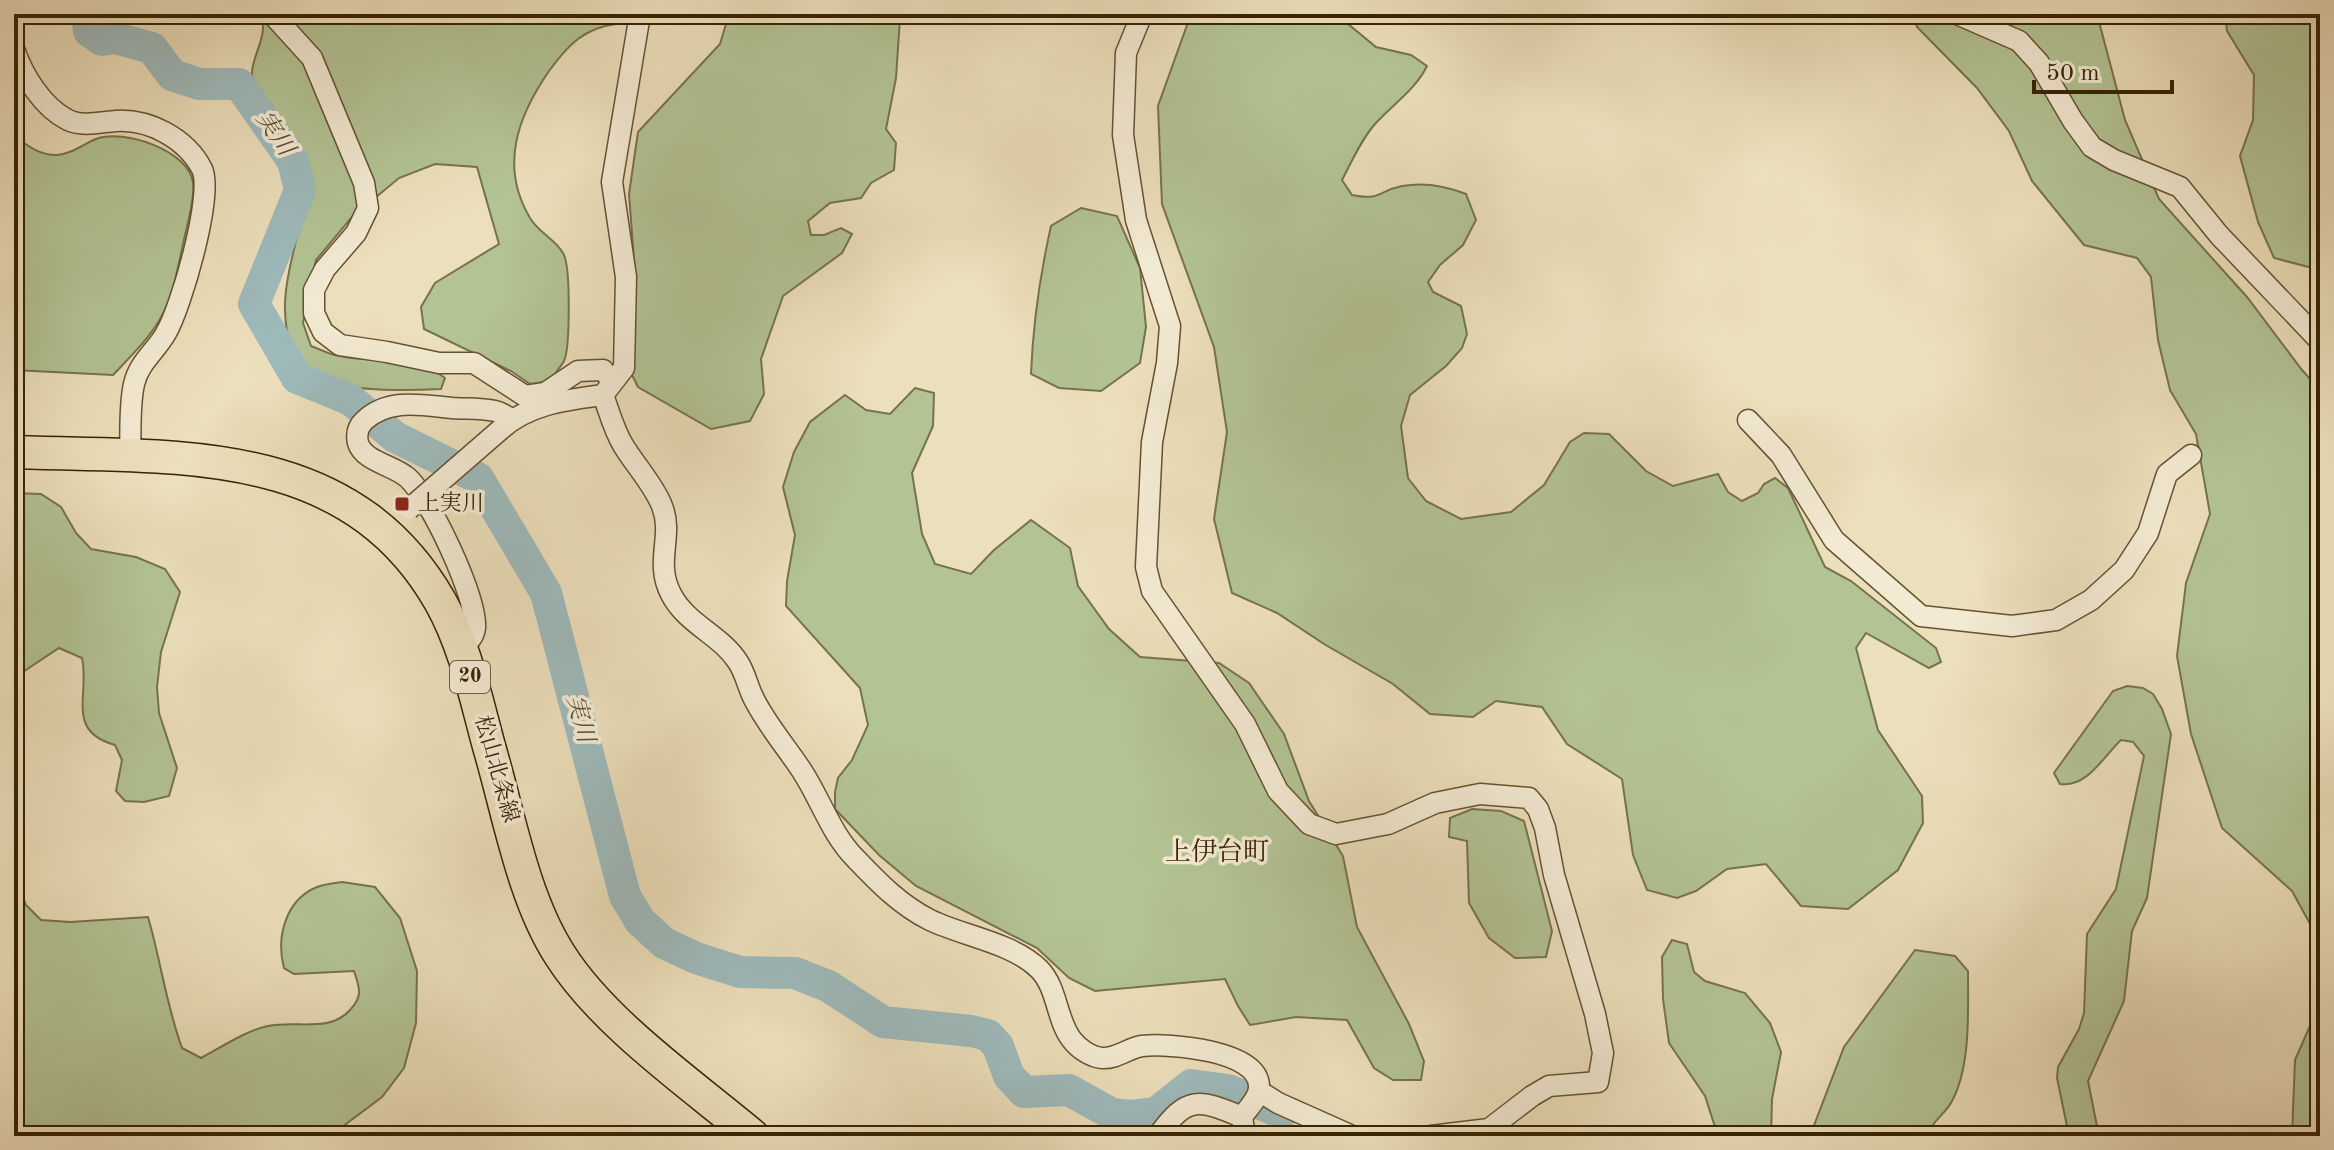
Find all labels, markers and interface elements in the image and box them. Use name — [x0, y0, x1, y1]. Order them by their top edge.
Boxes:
scale bar — [2034, 44, 2172, 94]
text: 50 m — [2046, 62, 2100, 86]
water label: 実川 — [251, 106, 302, 163]
place label: 上実川 — [418, 491, 484, 515]
marker: 上実川 — [393, 495, 411, 513]
road number: 20 — [450, 661, 490, 693]
water label: 実川 — [561, 692, 600, 748]
street label: 松山北条線 — [470, 713, 524, 825]
district label: 上伊台町 — [1165, 837, 1269, 866]

